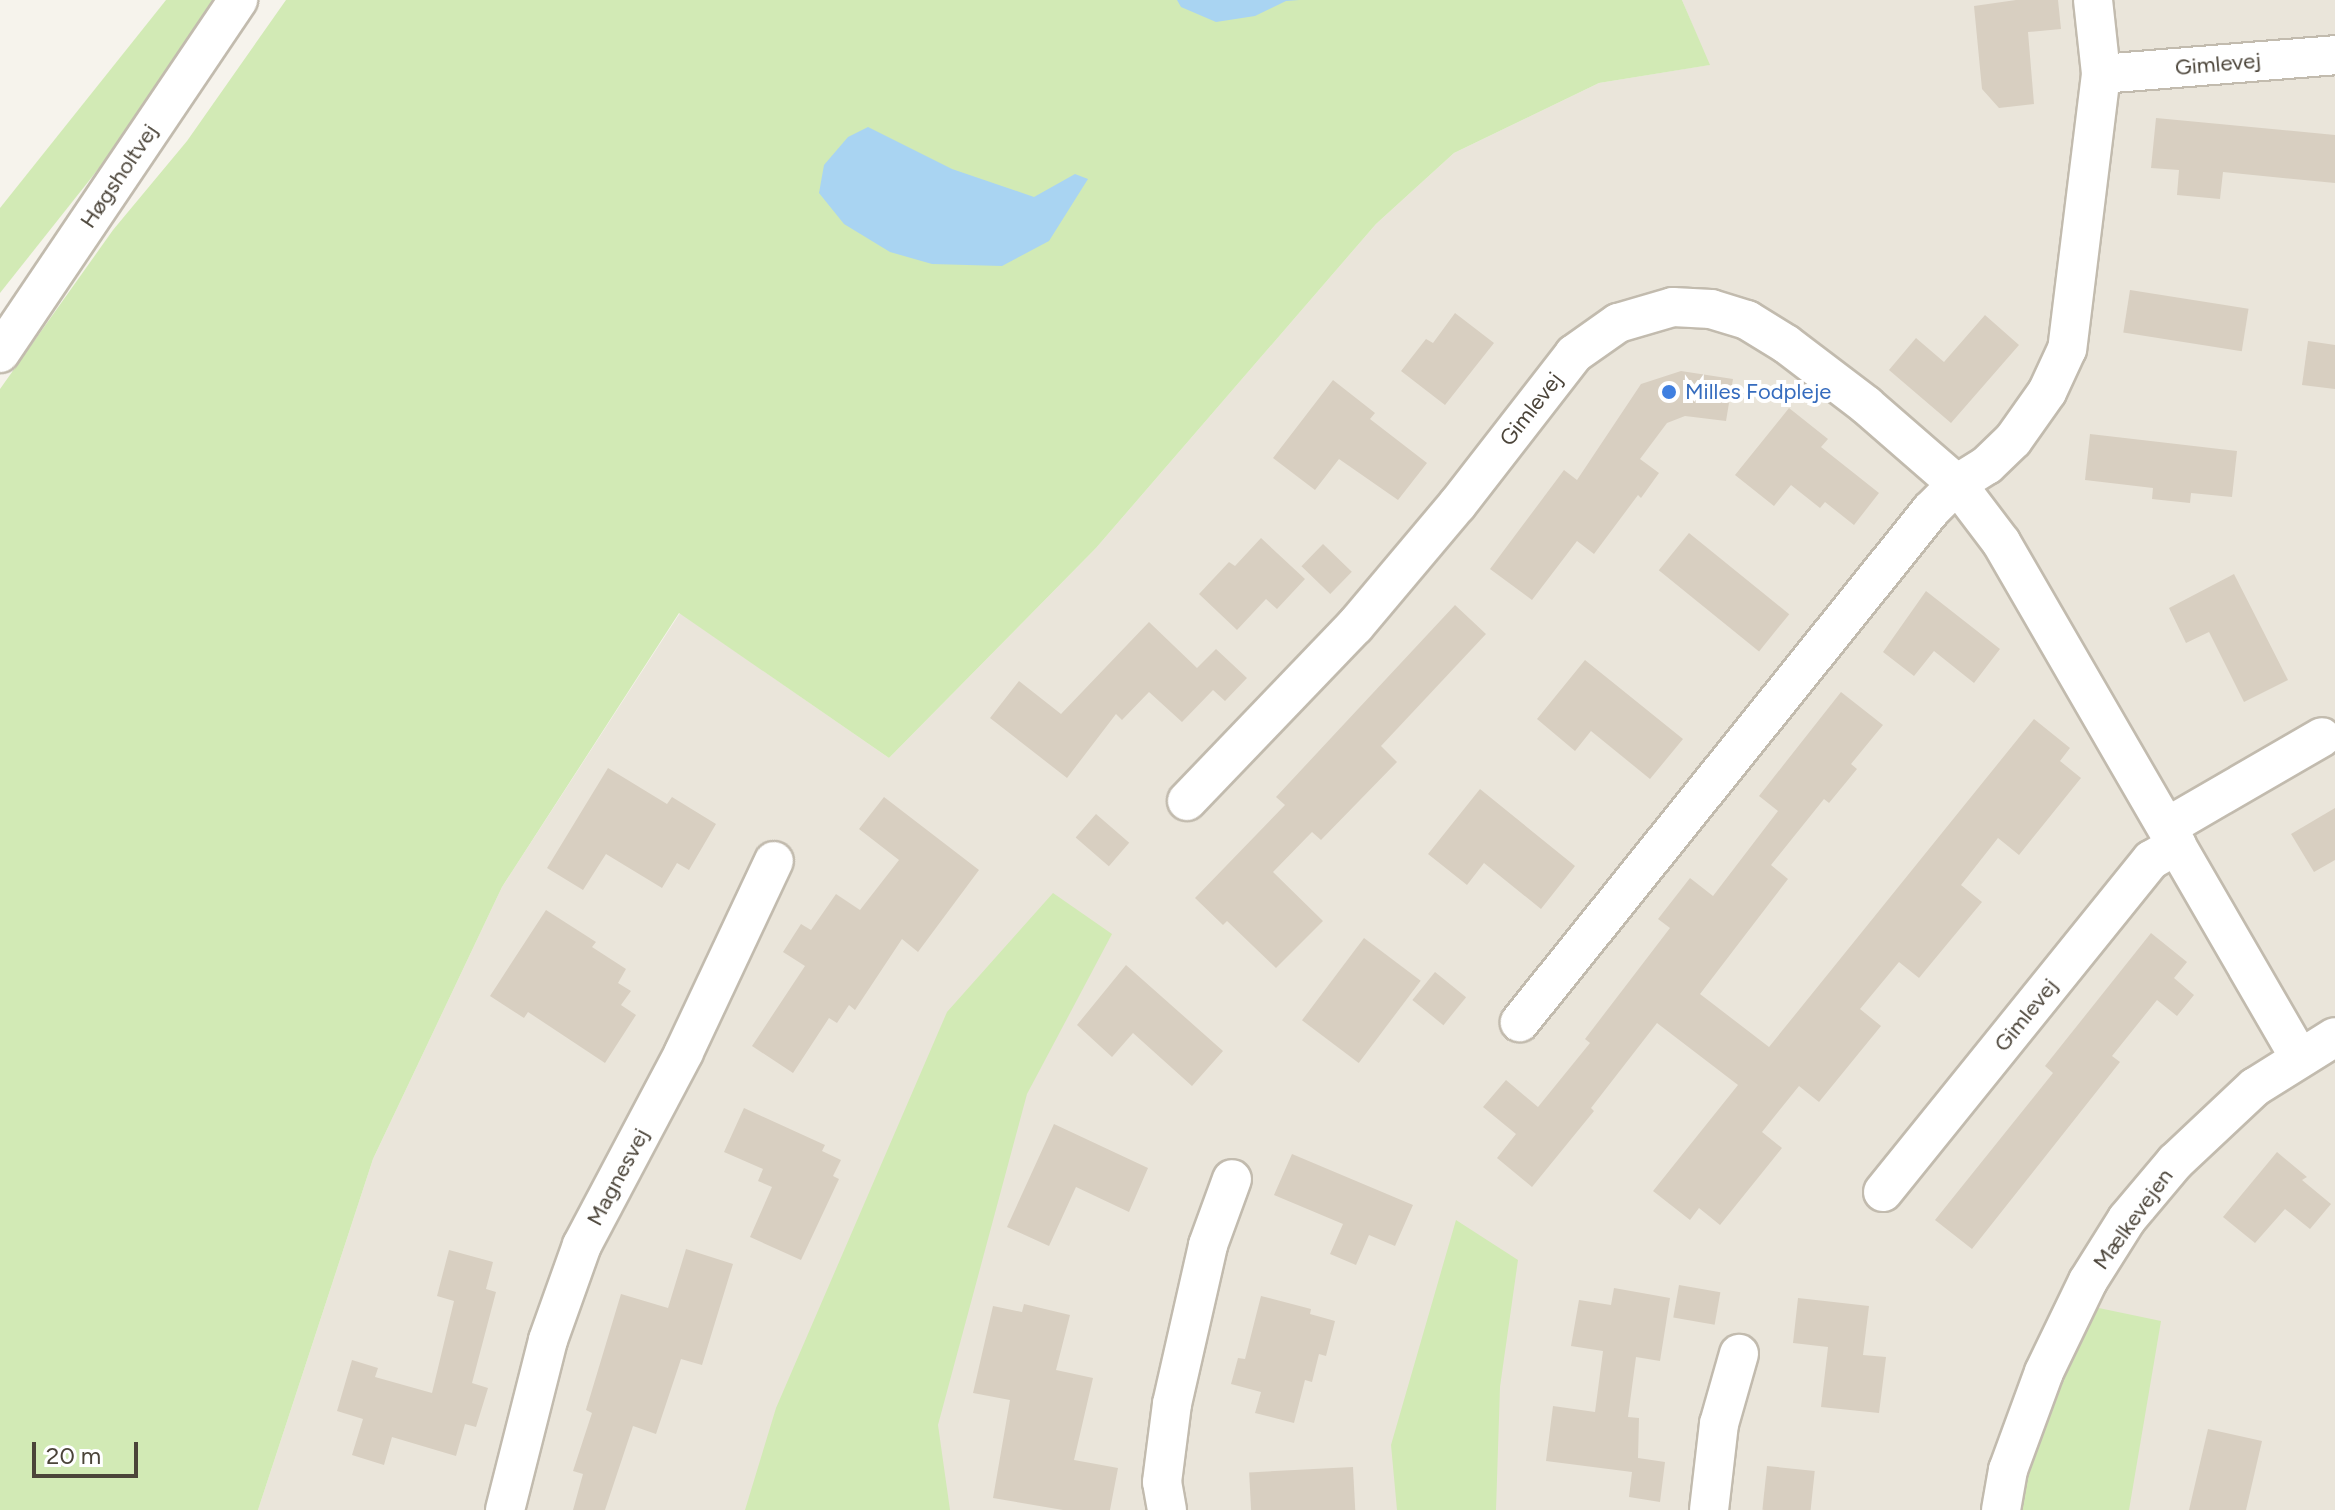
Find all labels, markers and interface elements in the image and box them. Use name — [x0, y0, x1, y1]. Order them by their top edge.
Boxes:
street label: Gimlevej — [2174, 47, 2262, 81]
street label: Høgsholtvej — [75, 119, 163, 233]
street label: Gimlevej — [1494, 367, 1568, 451]
place label: Milles Fodpleje — [1685, 379, 1831, 405]
marker: Milles Fodpleje — [1660, 383, 1678, 401]
street label: Gimlevej — [1989, 973, 2063, 1057]
street label: Magnesvej — [581, 1124, 655, 1230]
street label: Mælkevejen — [2088, 1163, 2178, 1275]
scale bar — [36, 1426, 142, 1476]
text: 20 m — [46, 1441, 101, 1470]

